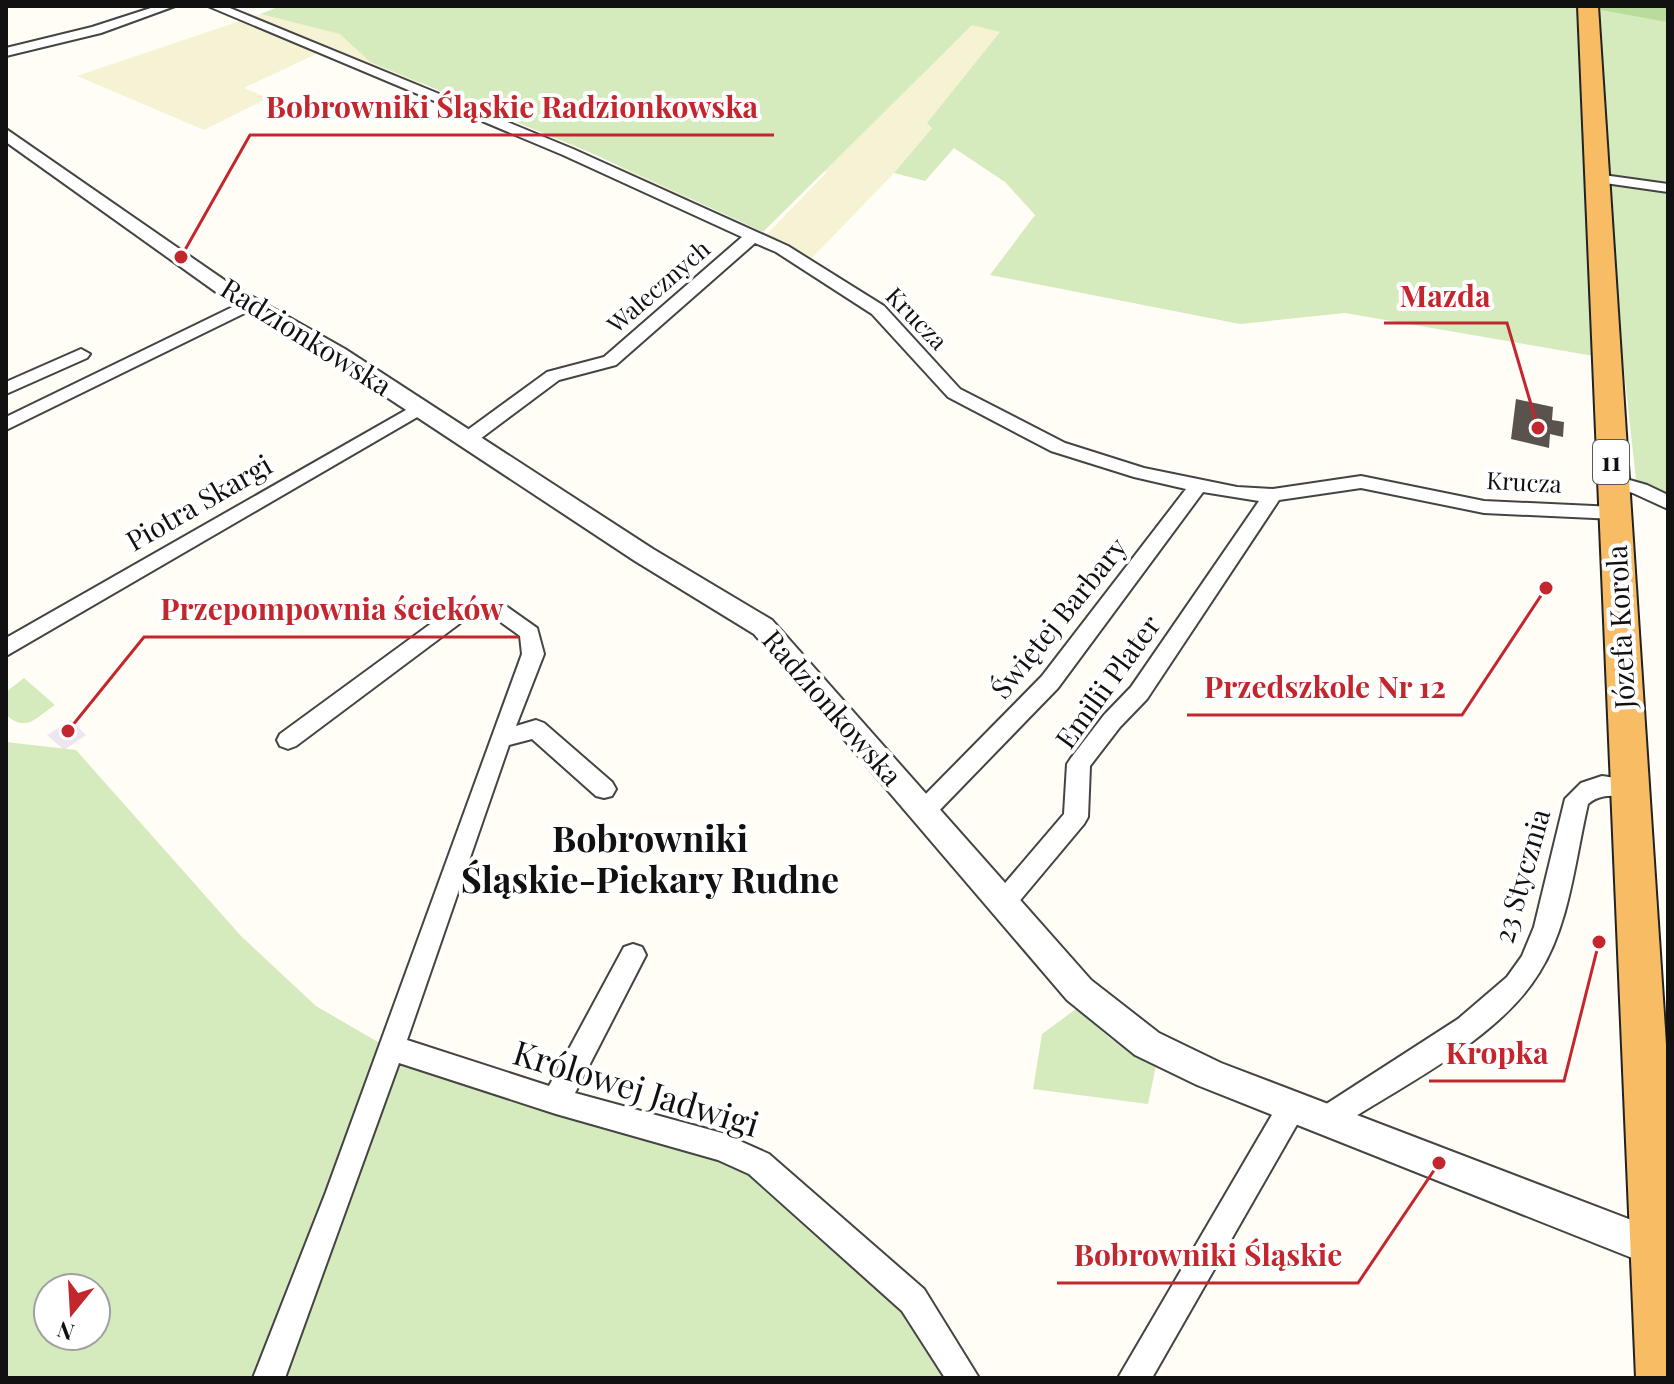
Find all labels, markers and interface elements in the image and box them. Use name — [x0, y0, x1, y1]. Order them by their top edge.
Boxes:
callout: Bobrowniki Śląskie Radzionkowska — [250, 81, 774, 135]
text: Bobrowniki Śląskie Radzionkowska — [266, 86, 759, 126]
street label: Walecznych — [599, 232, 716, 340]
street label: Radzionkowska — [214, 268, 399, 403]
callout: Mazda — [1384, 269, 1507, 323]
text: Mazda — [1400, 275, 1491, 315]
street label: Krucza — [880, 279, 955, 356]
road number: 11 — [1593, 440, 1629, 484]
street label: Piotra Skargi — [119, 445, 278, 558]
street label: Krucza — [1486, 463, 1563, 499]
street label: Świętej Barbary — [981, 529, 1134, 705]
street label: Józefa Korola — [1597, 544, 1642, 711]
callout: Przepompownia ścieków — [144, 583, 519, 637]
text: Przepompownia ścieków — [160, 588, 504, 628]
street label: Emilii Plater — [1046, 607, 1168, 755]
street label: Radzionkowska — [755, 621, 911, 793]
callout: Przedszkole Nr 12 — [1187, 661, 1462, 715]
text: Przedszkole Nr 12 — [1204, 666, 1446, 706]
street label: 23 Stycznia — [1484, 804, 1557, 947]
district label: Bobrowniki Śląskie-Piekary Rudne — [461, 813, 839, 902]
callout: Kropka — [1429, 1027, 1564, 1081]
street label: Królowej Jadwigi — [508, 1028, 765, 1146]
text: Kropka — [1446, 1032, 1549, 1072]
callout: Bobrowniki Śląskie — [1057, 1229, 1358, 1283]
text: Bobrowniki Śląskie — [1074, 1234, 1342, 1274]
north arrow — [32, 1272, 112, 1352]
text: N — [53, 1315, 78, 1349]

